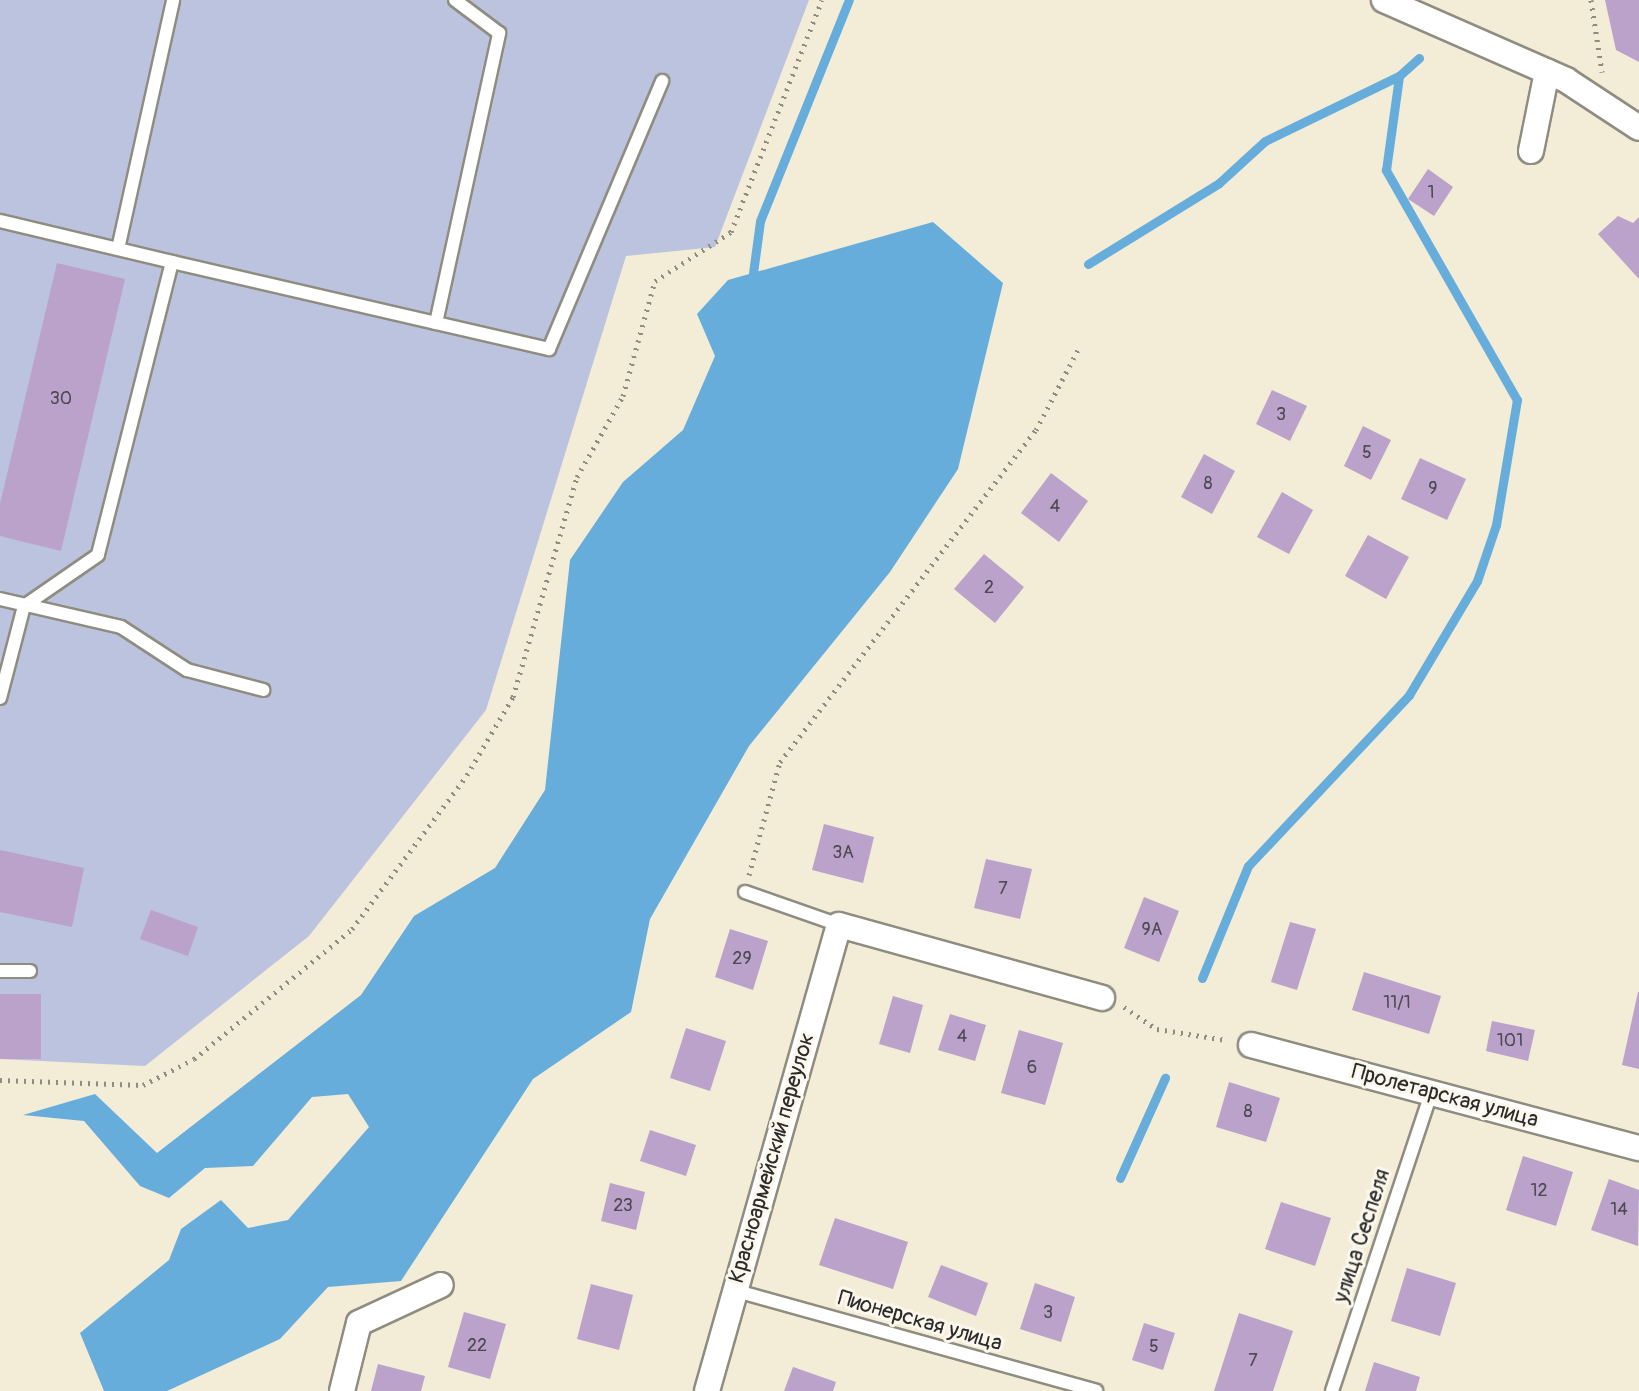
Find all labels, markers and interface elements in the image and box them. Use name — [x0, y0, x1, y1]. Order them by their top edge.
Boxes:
house number: 1 — [1427, 182, 1435, 204]
house number: 30 — [50, 388, 72, 410]
house number: 3 — [1276, 404, 1286, 426]
house number: 5 — [1362, 442, 1372, 464]
house number: 8 — [1203, 473, 1213, 495]
house number: 9 — [1428, 478, 1438, 500]
house number: 4 — [1050, 496, 1060, 518]
house number: 2 — [984, 577, 994, 599]
house number: 3А — [832, 842, 854, 864]
house number: 7 — [998, 878, 1008, 900]
house number: 9А — [1142, 919, 1162, 941]
house number: 29 — [732, 948, 752, 970]
house number: 11/1 — [1383, 992, 1411, 1014]
house number: 4 — [957, 1026, 967, 1048]
street label: Красноармейский переулок — [724, 1030, 820, 1286]
house number: 101 — [1497, 1030, 1523, 1052]
house number: 6 — [1027, 1057, 1037, 1079]
street label: Пролетарская улица — [1349, 1058, 1541, 1134]
house number: 8 — [1243, 1101, 1253, 1123]
street label: улица Сеспеля — [1328, 1166, 1396, 1306]
house number: 12 — [1530, 1180, 1548, 1202]
house number: 23 — [613, 1195, 633, 1217]
house number: 14 — [1610, 1199, 1628, 1221]
street label: Пионерская улица — [835, 1285, 1005, 1357]
house number: 3 — [1043, 1302, 1053, 1324]
house number: 22 — [467, 1335, 487, 1357]
house number: 5 — [1149, 1336, 1159, 1358]
house number: 7 — [1248, 1350, 1258, 1372]

